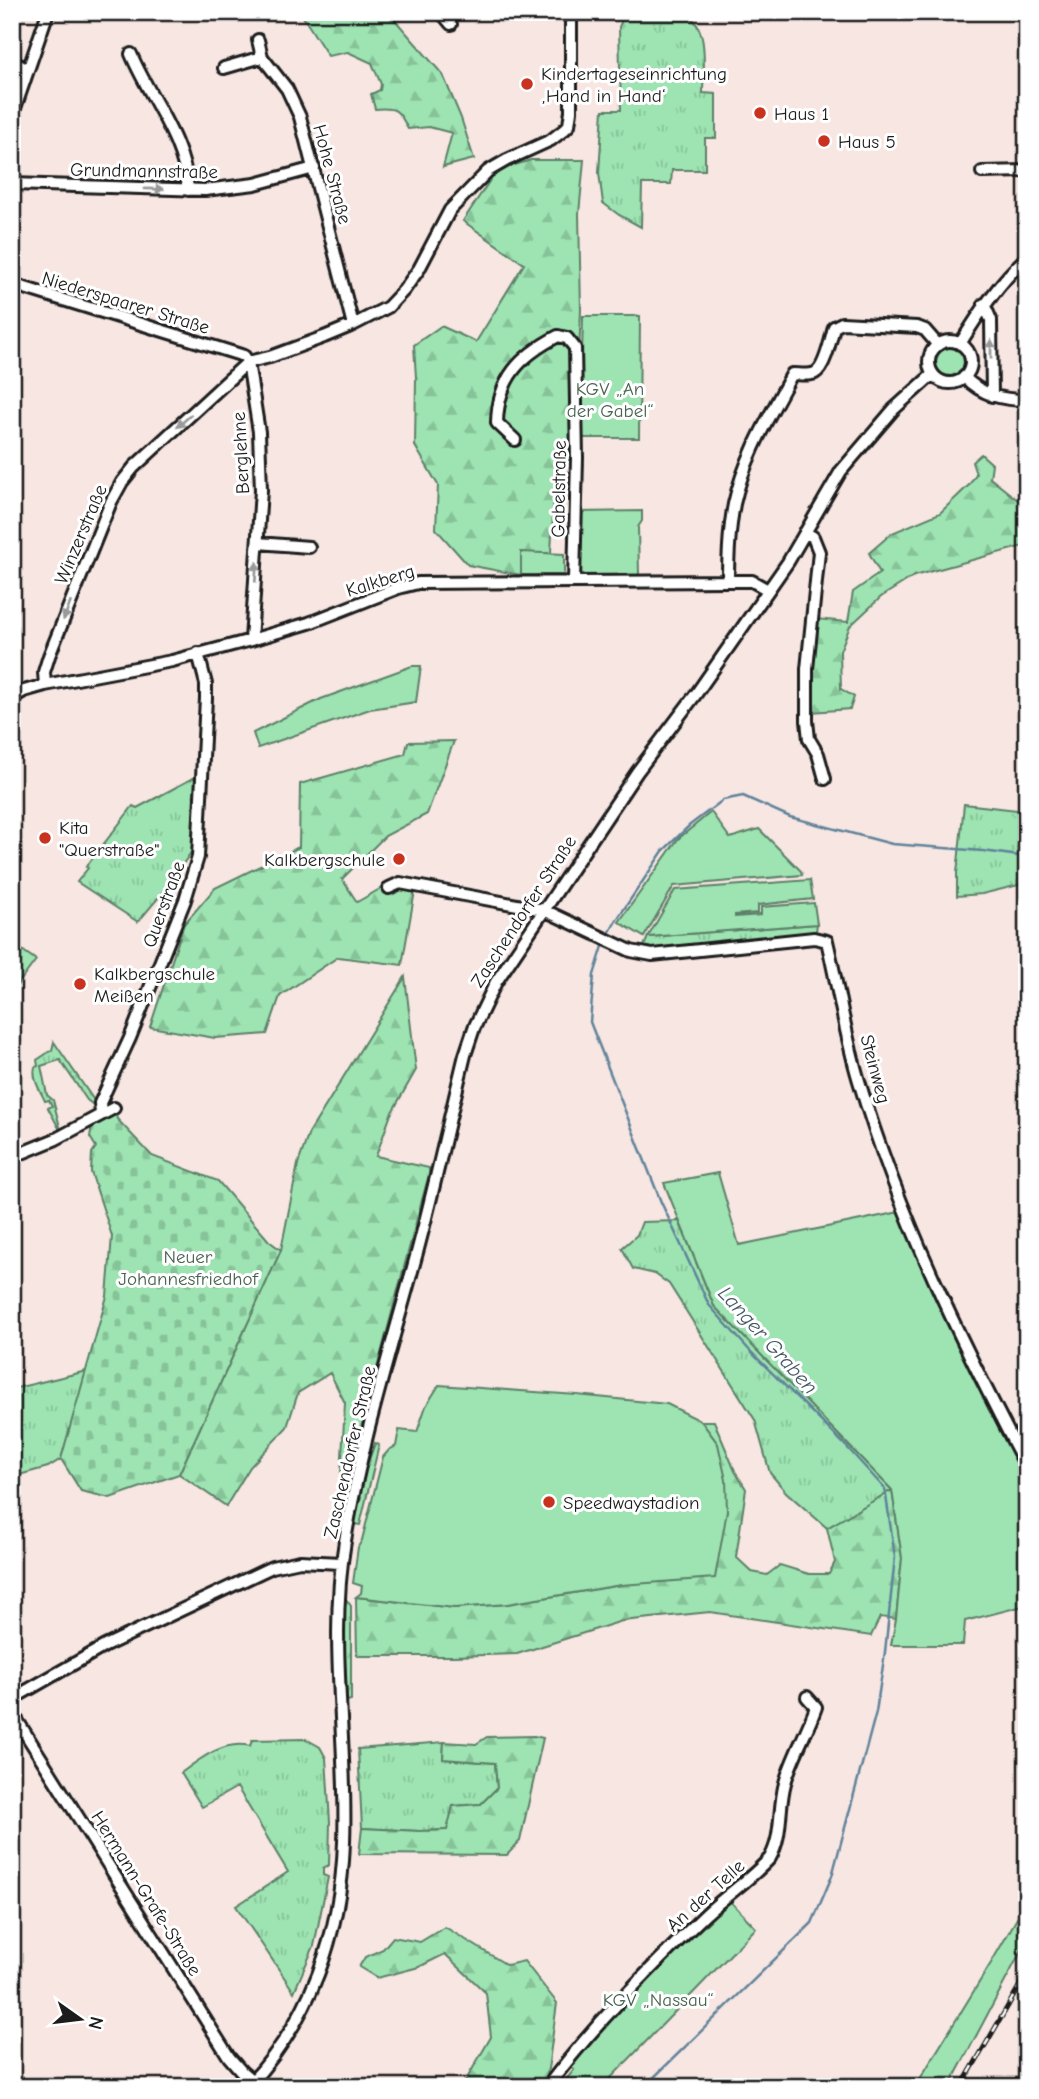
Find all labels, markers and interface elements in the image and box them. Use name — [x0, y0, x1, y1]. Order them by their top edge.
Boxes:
place label: Kindertageseinrichtung ‚Hand in Hand‘ — [541, 63, 727, 107]
marker: Kindertageseinrichtung ‚Hand in Hand‘ — [519, 76, 535, 92]
place label: Haus 1 — [774, 103, 829, 125]
marker: Haus 1 — [752, 105, 768, 121]
street label: Hohe Straße — [308, 122, 356, 226]
place label: Haus 5 — [838, 131, 896, 153]
marker: Haus 5 — [816, 133, 832, 149]
street label: Grundmannstraße — [70, 159, 218, 183]
one-way arrow — [143, 184, 165, 195]
street label: Niederspaarer Straße — [39, 267, 212, 339]
one-way arrow — [985, 338, 997, 360]
park label: KGV „An der Gabel“ — [567, 378, 653, 422]
street label: Berglehne — [228, 411, 254, 495]
one-way arrow — [175, 413, 193, 429]
street label: Gabelstraße — [547, 440, 571, 538]
street label: Winzerstraße — [50, 481, 112, 587]
one-way arrow — [251, 560, 262, 582]
street label: Kalkberg — [343, 560, 417, 602]
one-way arrow — [61, 600, 72, 621]
place label: Kita "Querstraße" — [59, 817, 160, 861]
marker: Kita "Querstraße" — [37, 830, 53, 846]
street label: Zaschendorfer Straße — [467, 832, 581, 992]
place label: Kalkbergschule — [264, 849, 385, 871]
marker: Kalkbergschule — [391, 851, 407, 867]
street label: Querstraße — [138, 858, 190, 950]
place label: Kalkbergschule Meißen — [94, 963, 215, 1007]
marker: Kalkbergschule Meißen — [72, 976, 88, 992]
street label: Steinweg — [855, 1032, 895, 1106]
park label: Neuer Johannesfriedhof — [118, 1246, 259, 1290]
water label: Langer Graben — [713, 1281, 823, 1399]
street label: Zaschendorfer Straße — [319, 1364, 381, 1541]
place label: Speedwaystadion — [563, 1492, 700, 1514]
marker: Speedwaystadion — [541, 1494, 557, 1510]
street label: Hermann-Grafe-Straße — [86, 1807, 206, 1980]
street label: An der Telle — [662, 1855, 749, 1936]
north arrow — [46, 1983, 116, 2054]
park label: KGV „Nassau“ — [603, 1989, 713, 2011]
text: N — [83, 2014, 108, 2032]

